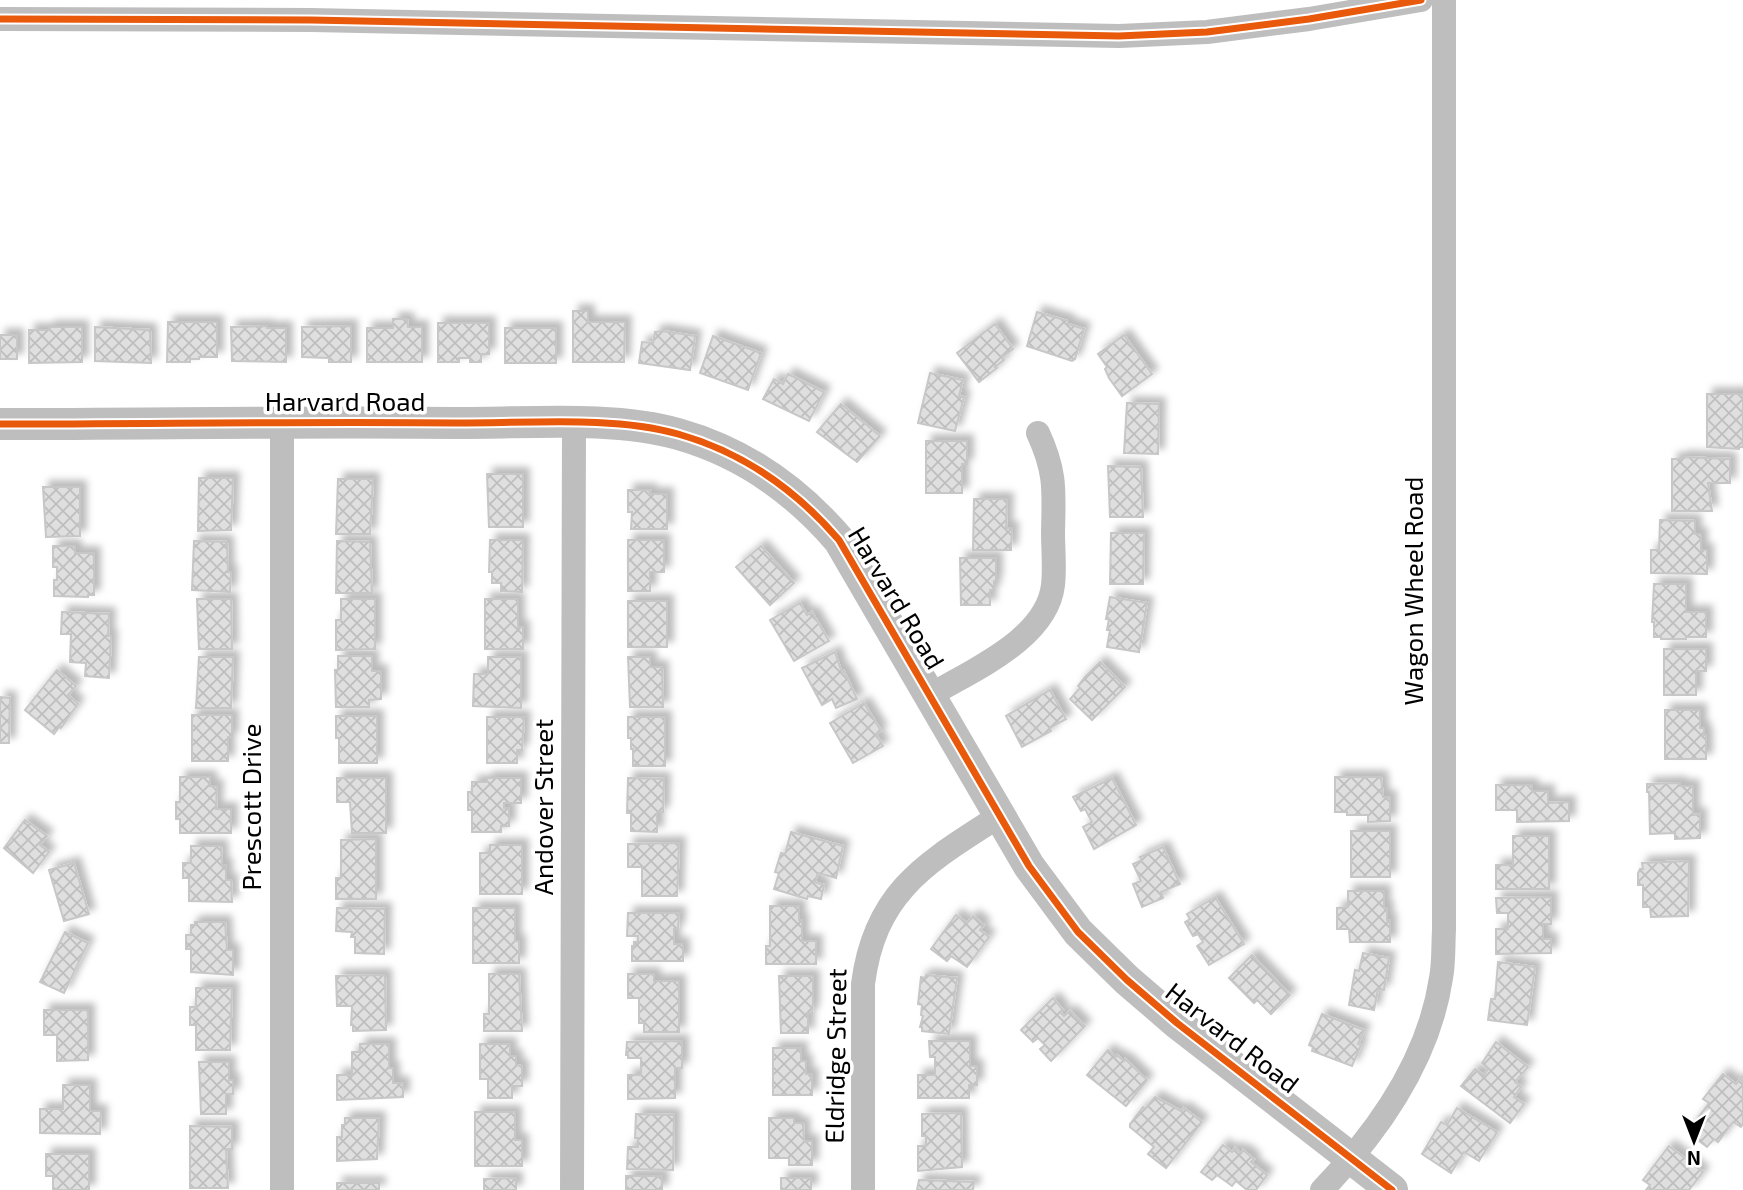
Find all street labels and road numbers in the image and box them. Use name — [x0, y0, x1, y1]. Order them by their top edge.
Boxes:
street label: Harvard Road — [265, 385, 425, 416]
street label: Wagon Wheel Road — [1397, 477, 1428, 705]
street label: Harvard Road — [843, 520, 952, 674]
street label: Andover Street — [527, 719, 558, 895]
street label: Prescott Drive — [235, 723, 266, 891]
street label: Eldridge Street — [817, 968, 852, 1144]
street label: Harvard Road — [1160, 975, 1306, 1099]

